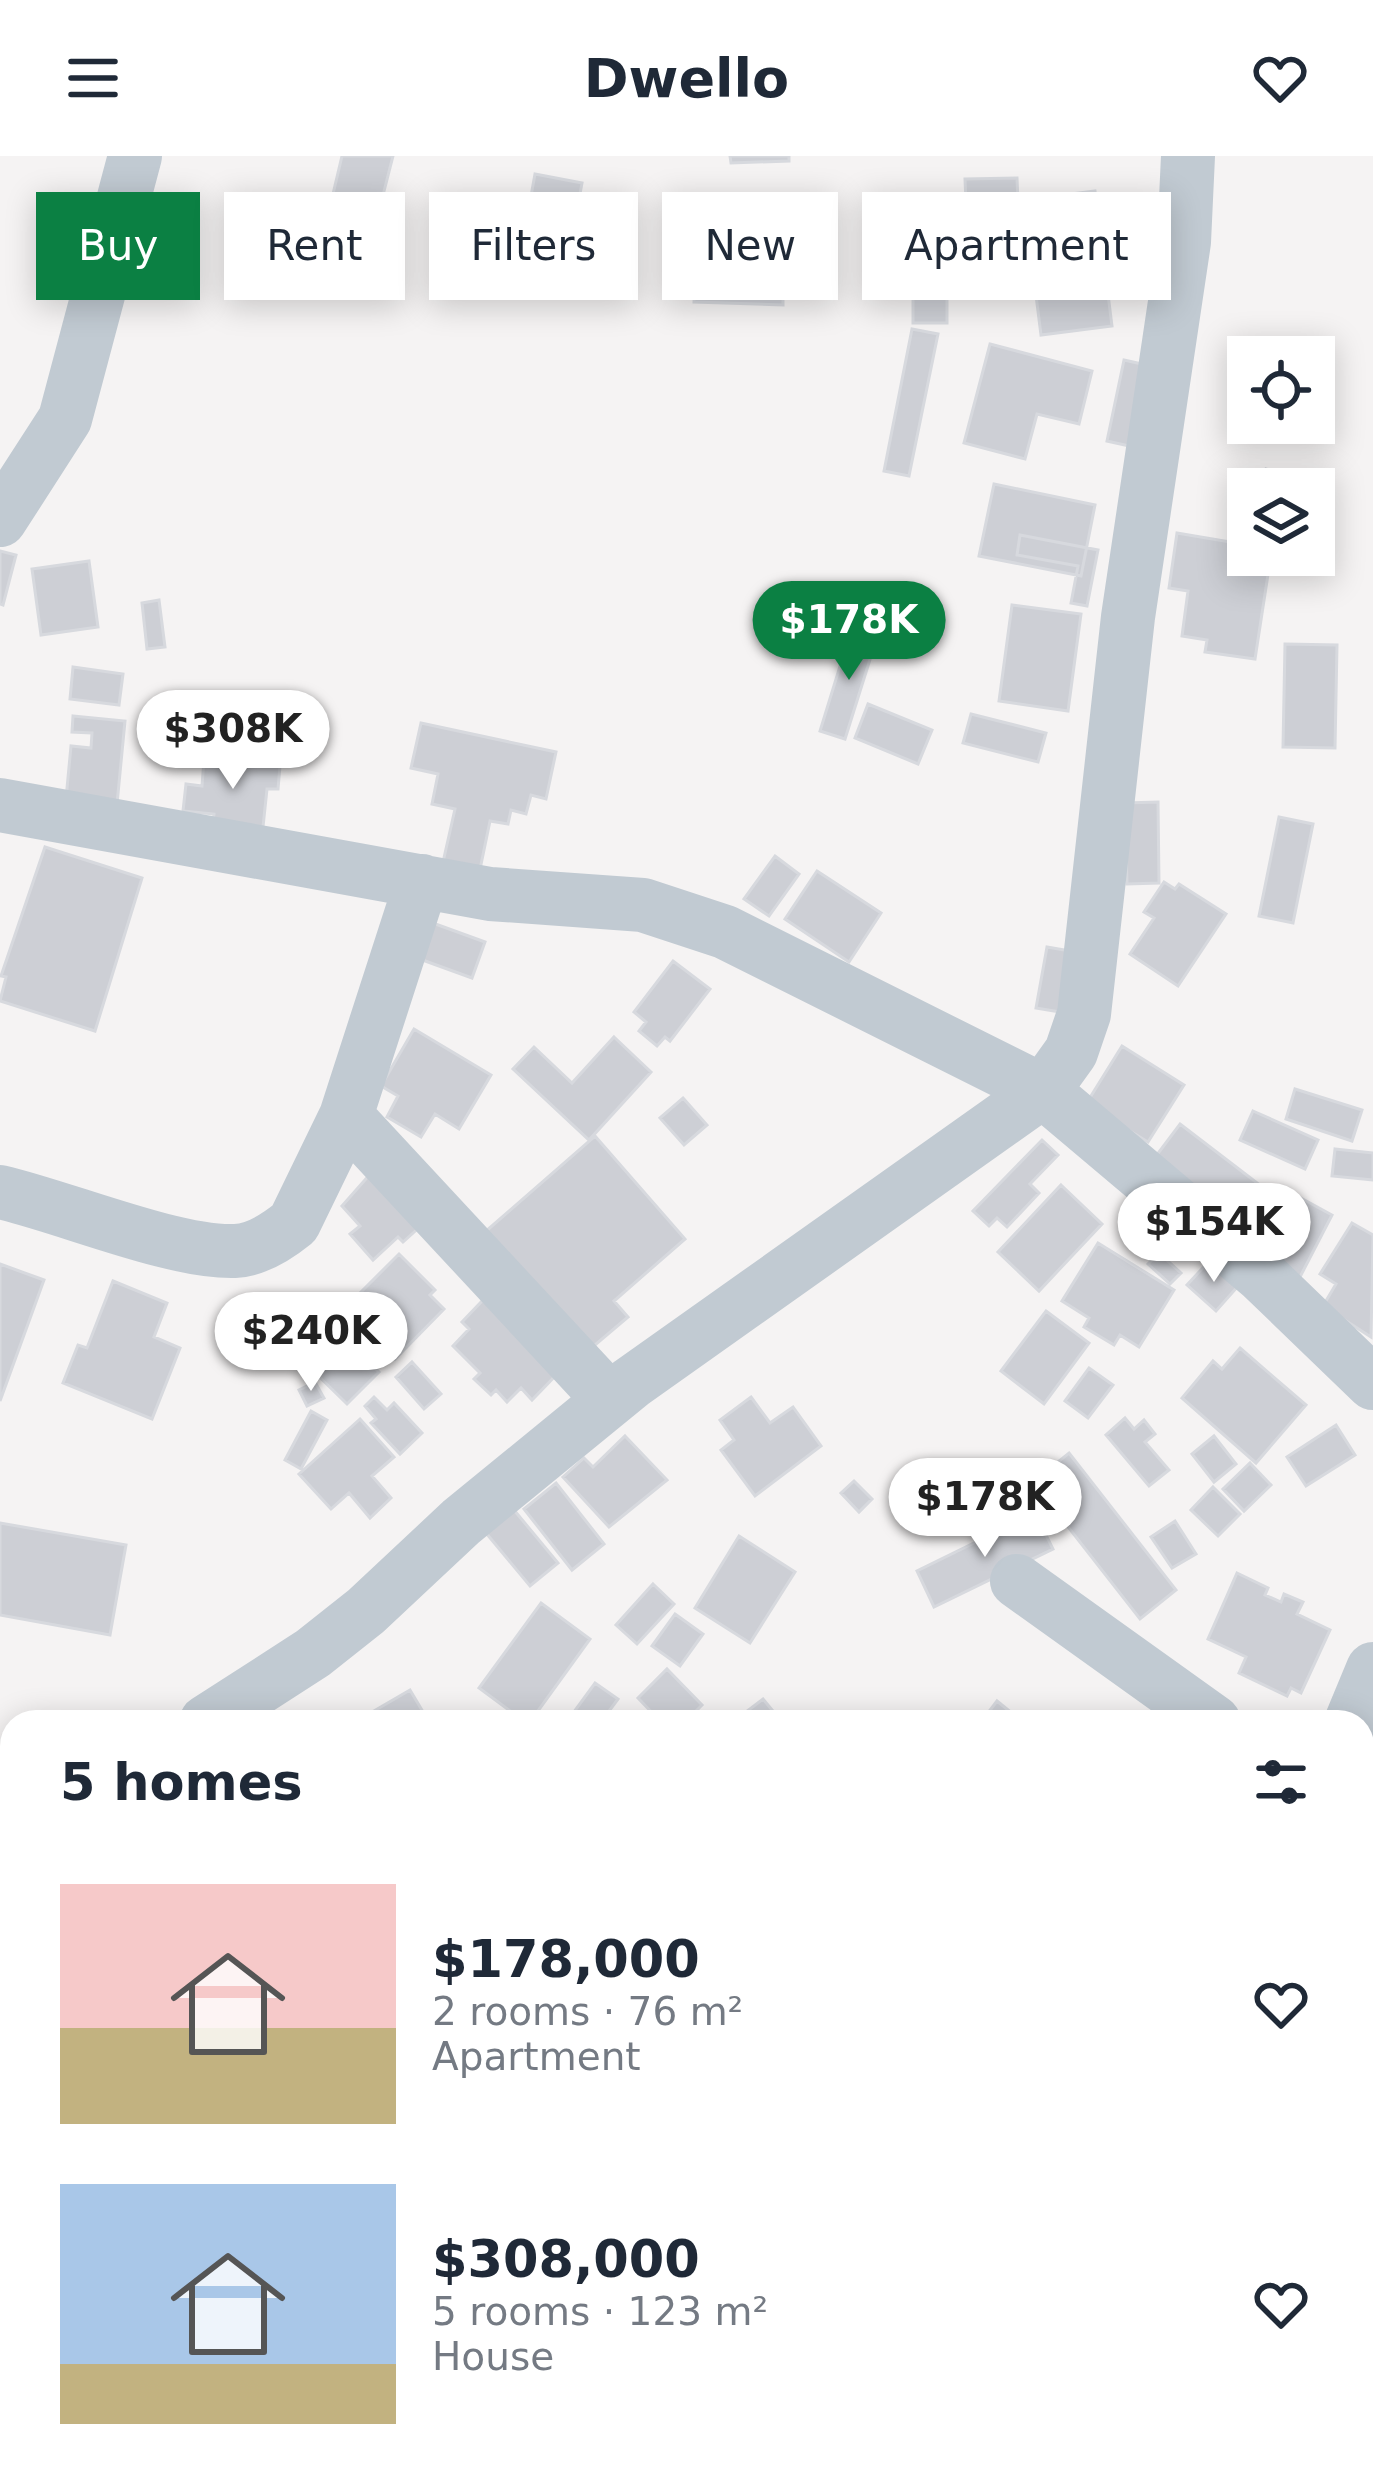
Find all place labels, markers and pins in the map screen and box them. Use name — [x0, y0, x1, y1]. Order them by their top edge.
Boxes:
pin: $178K — [765, 581, 933, 683]
pin: $308K — [149, 690, 317, 792]
pin: $154K — [1130, 1183, 1298, 1285]
pin: $240K — [227, 1292, 395, 1394]
pin: $178K — [901, 1458, 1069, 1560]

